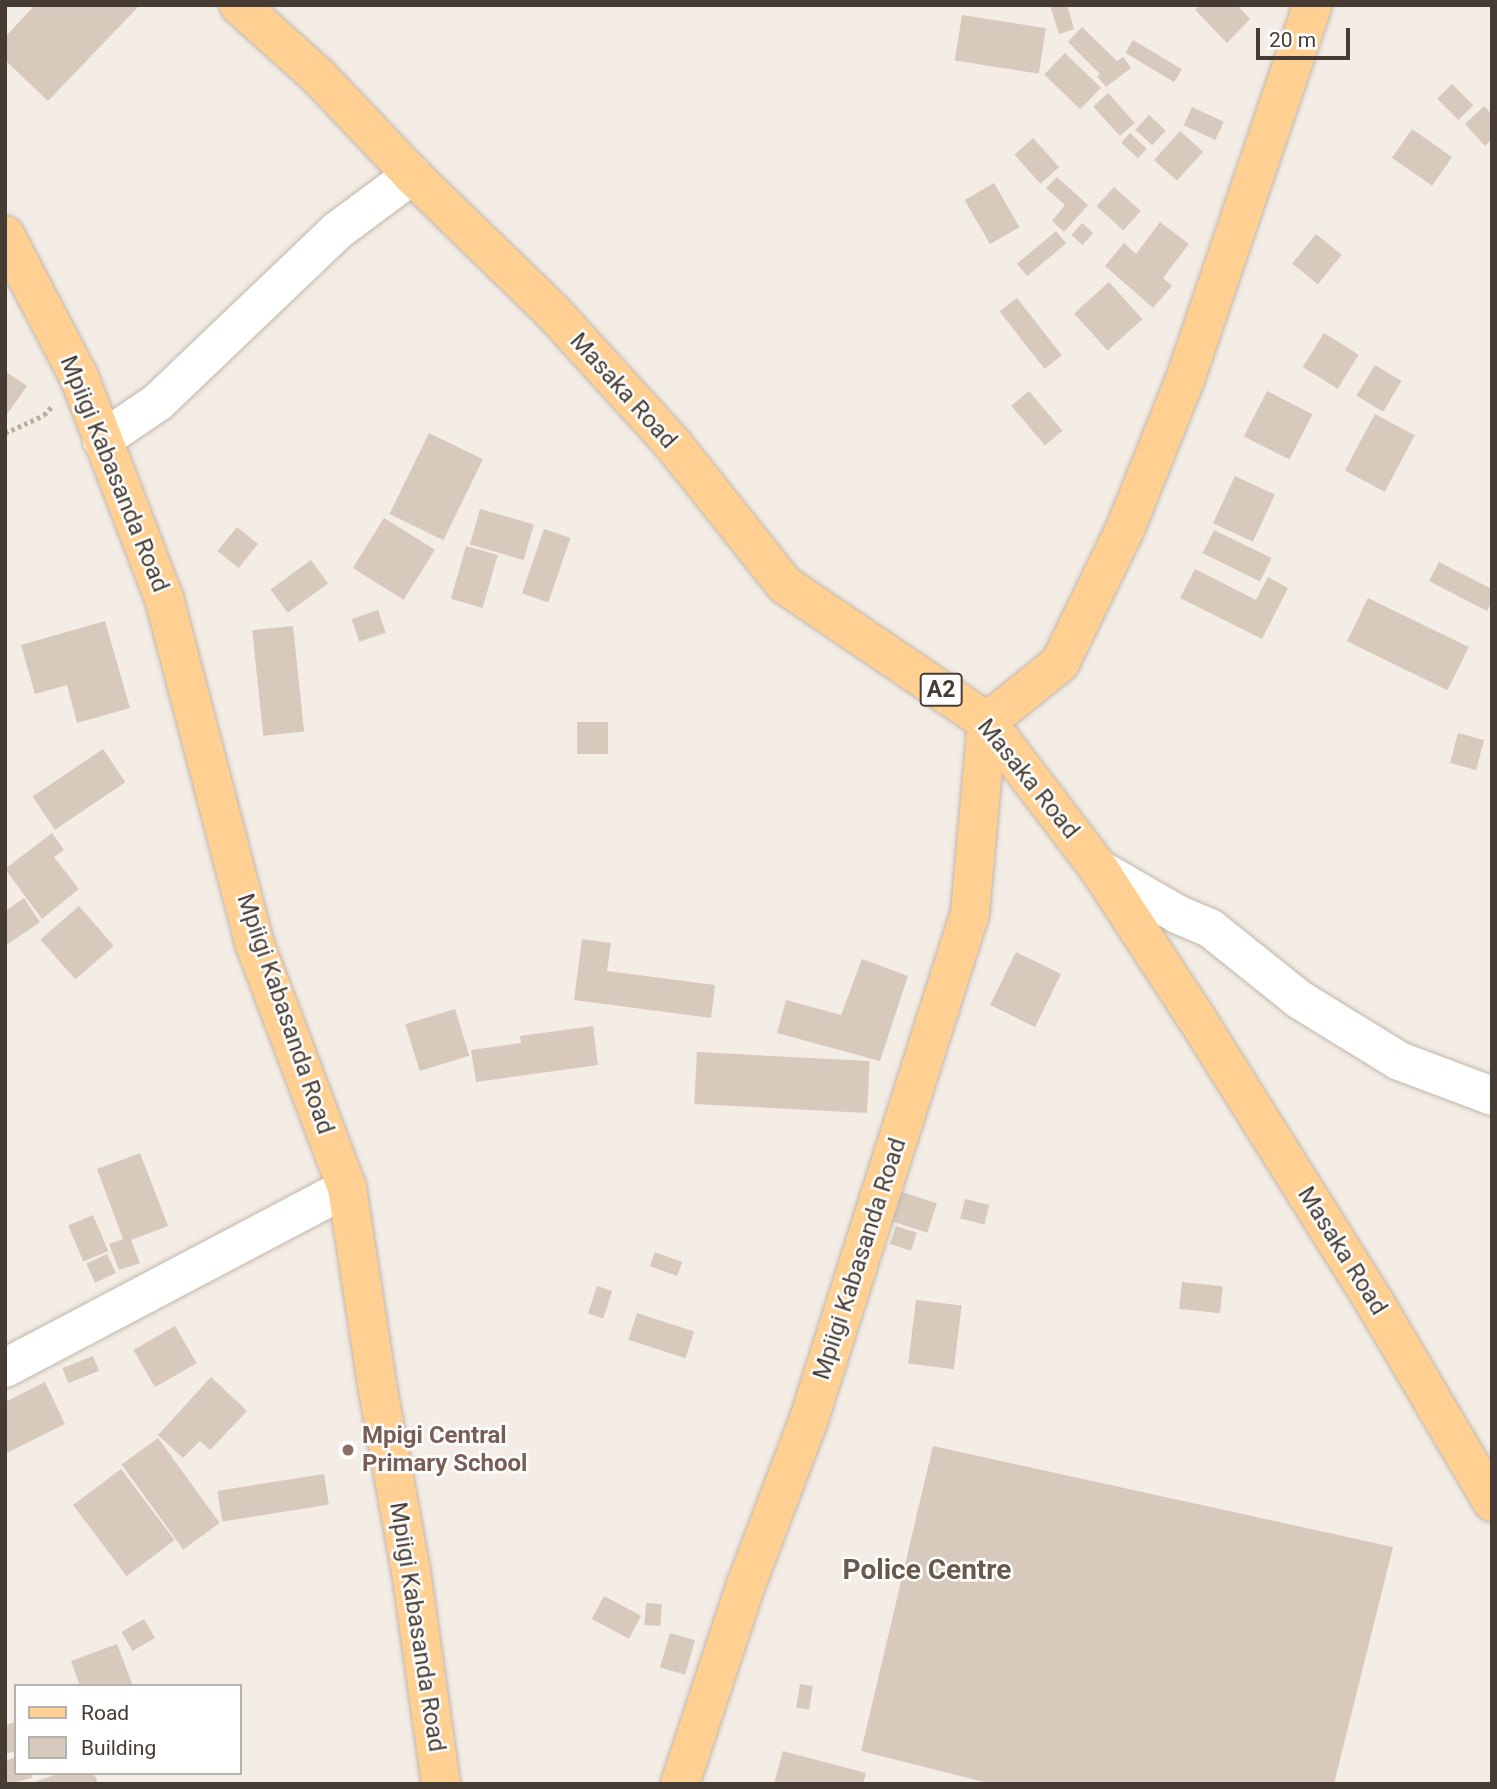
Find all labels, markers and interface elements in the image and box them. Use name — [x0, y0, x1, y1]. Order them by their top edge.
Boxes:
scale bar — [1259, 14, 1354, 58]
text: 20 m — [1269, 28, 1316, 52]
street label: Masaka Road — [564, 327, 682, 455]
street label: Mpiigi Kabasanda Road — [53, 352, 175, 596]
road number: A2 — [918, 670, 964, 710]
street label: Masaka Road — [971, 713, 1085, 845]
street label: Mpiigi Kabasanda Road — [230, 890, 340, 1138]
street label: Mpiigi Kabasanda Road — [807, 1135, 913, 1383]
street label: Masaka Road — [1291, 1182, 1393, 1320]
place label: Mpigi Central Primary School — [362, 1422, 527, 1478]
marker: Mpigi Central Primary School — [340, 1442, 356, 1458]
street label: Mpiigi Kabasanda Road — [383, 1500, 451, 1754]
district label: Police Centre — [843, 1553, 1011, 1587]
legend — [14, 1684, 242, 1775]
text: Road — [81, 1701, 129, 1725]
text: Building — [81, 1736, 156, 1760]

